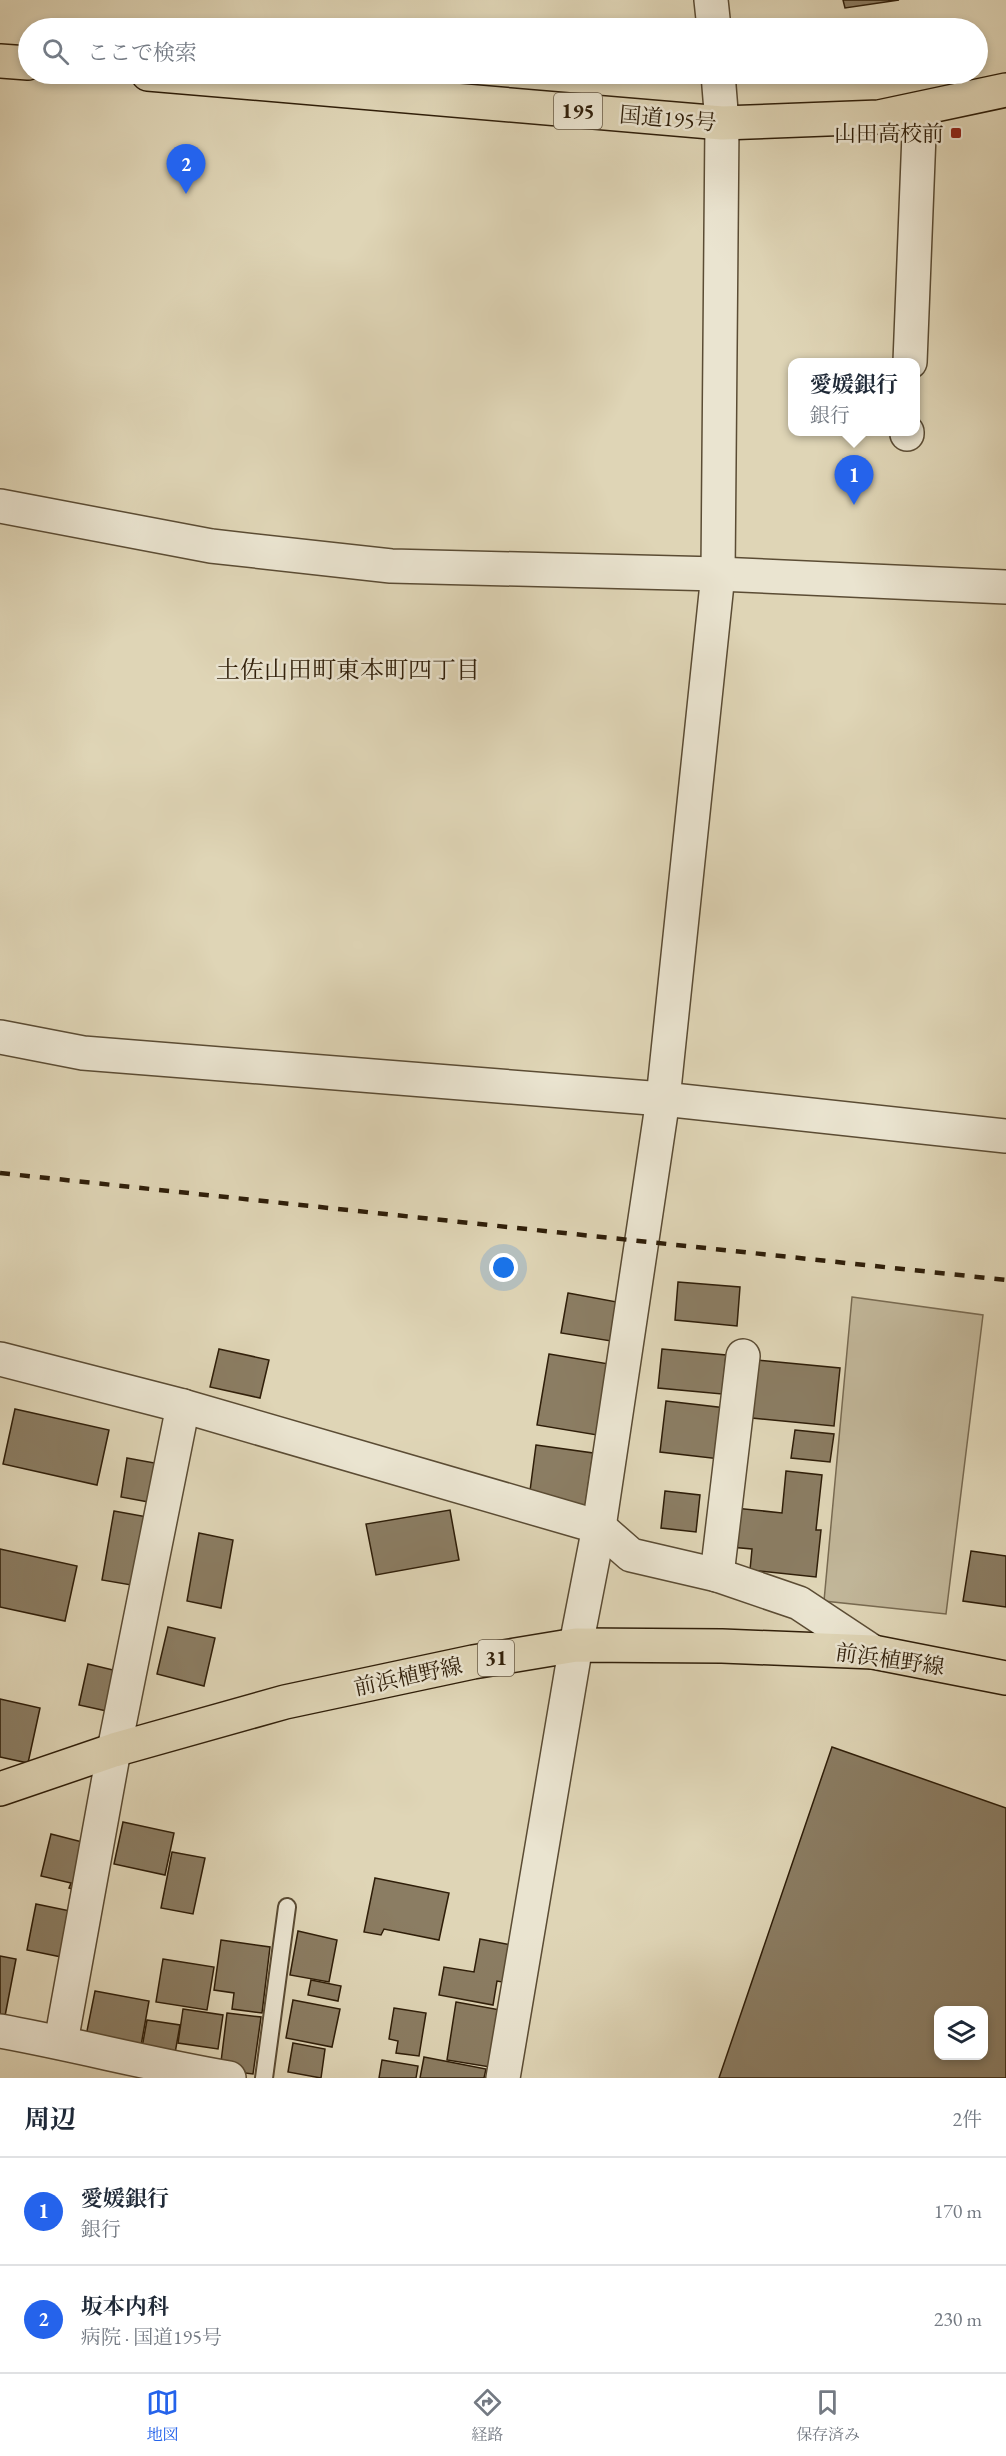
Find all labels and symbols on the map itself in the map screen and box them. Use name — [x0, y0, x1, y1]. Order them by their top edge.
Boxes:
road number: 195 — [554, 93, 602, 129]
street label: 国道195号 — [618, 100, 718, 137]
place label: 山田高校前 — [834, 119, 944, 148]
marker: 山田高校前 — [949, 126, 963, 140]
pin: 2 — [166, 144, 206, 194]
pin: 1 — [834, 456, 874, 505]
district label: 土佐山田町東本町四丁目 — [216, 654, 480, 685]
your location — [489, 1253, 518, 1282]
street label: 前浜植野線 — [833, 1637, 946, 1682]
road number: 31 — [478, 1640, 514, 1676]
street label: 前浜植野線 — [351, 1651, 465, 1702]

